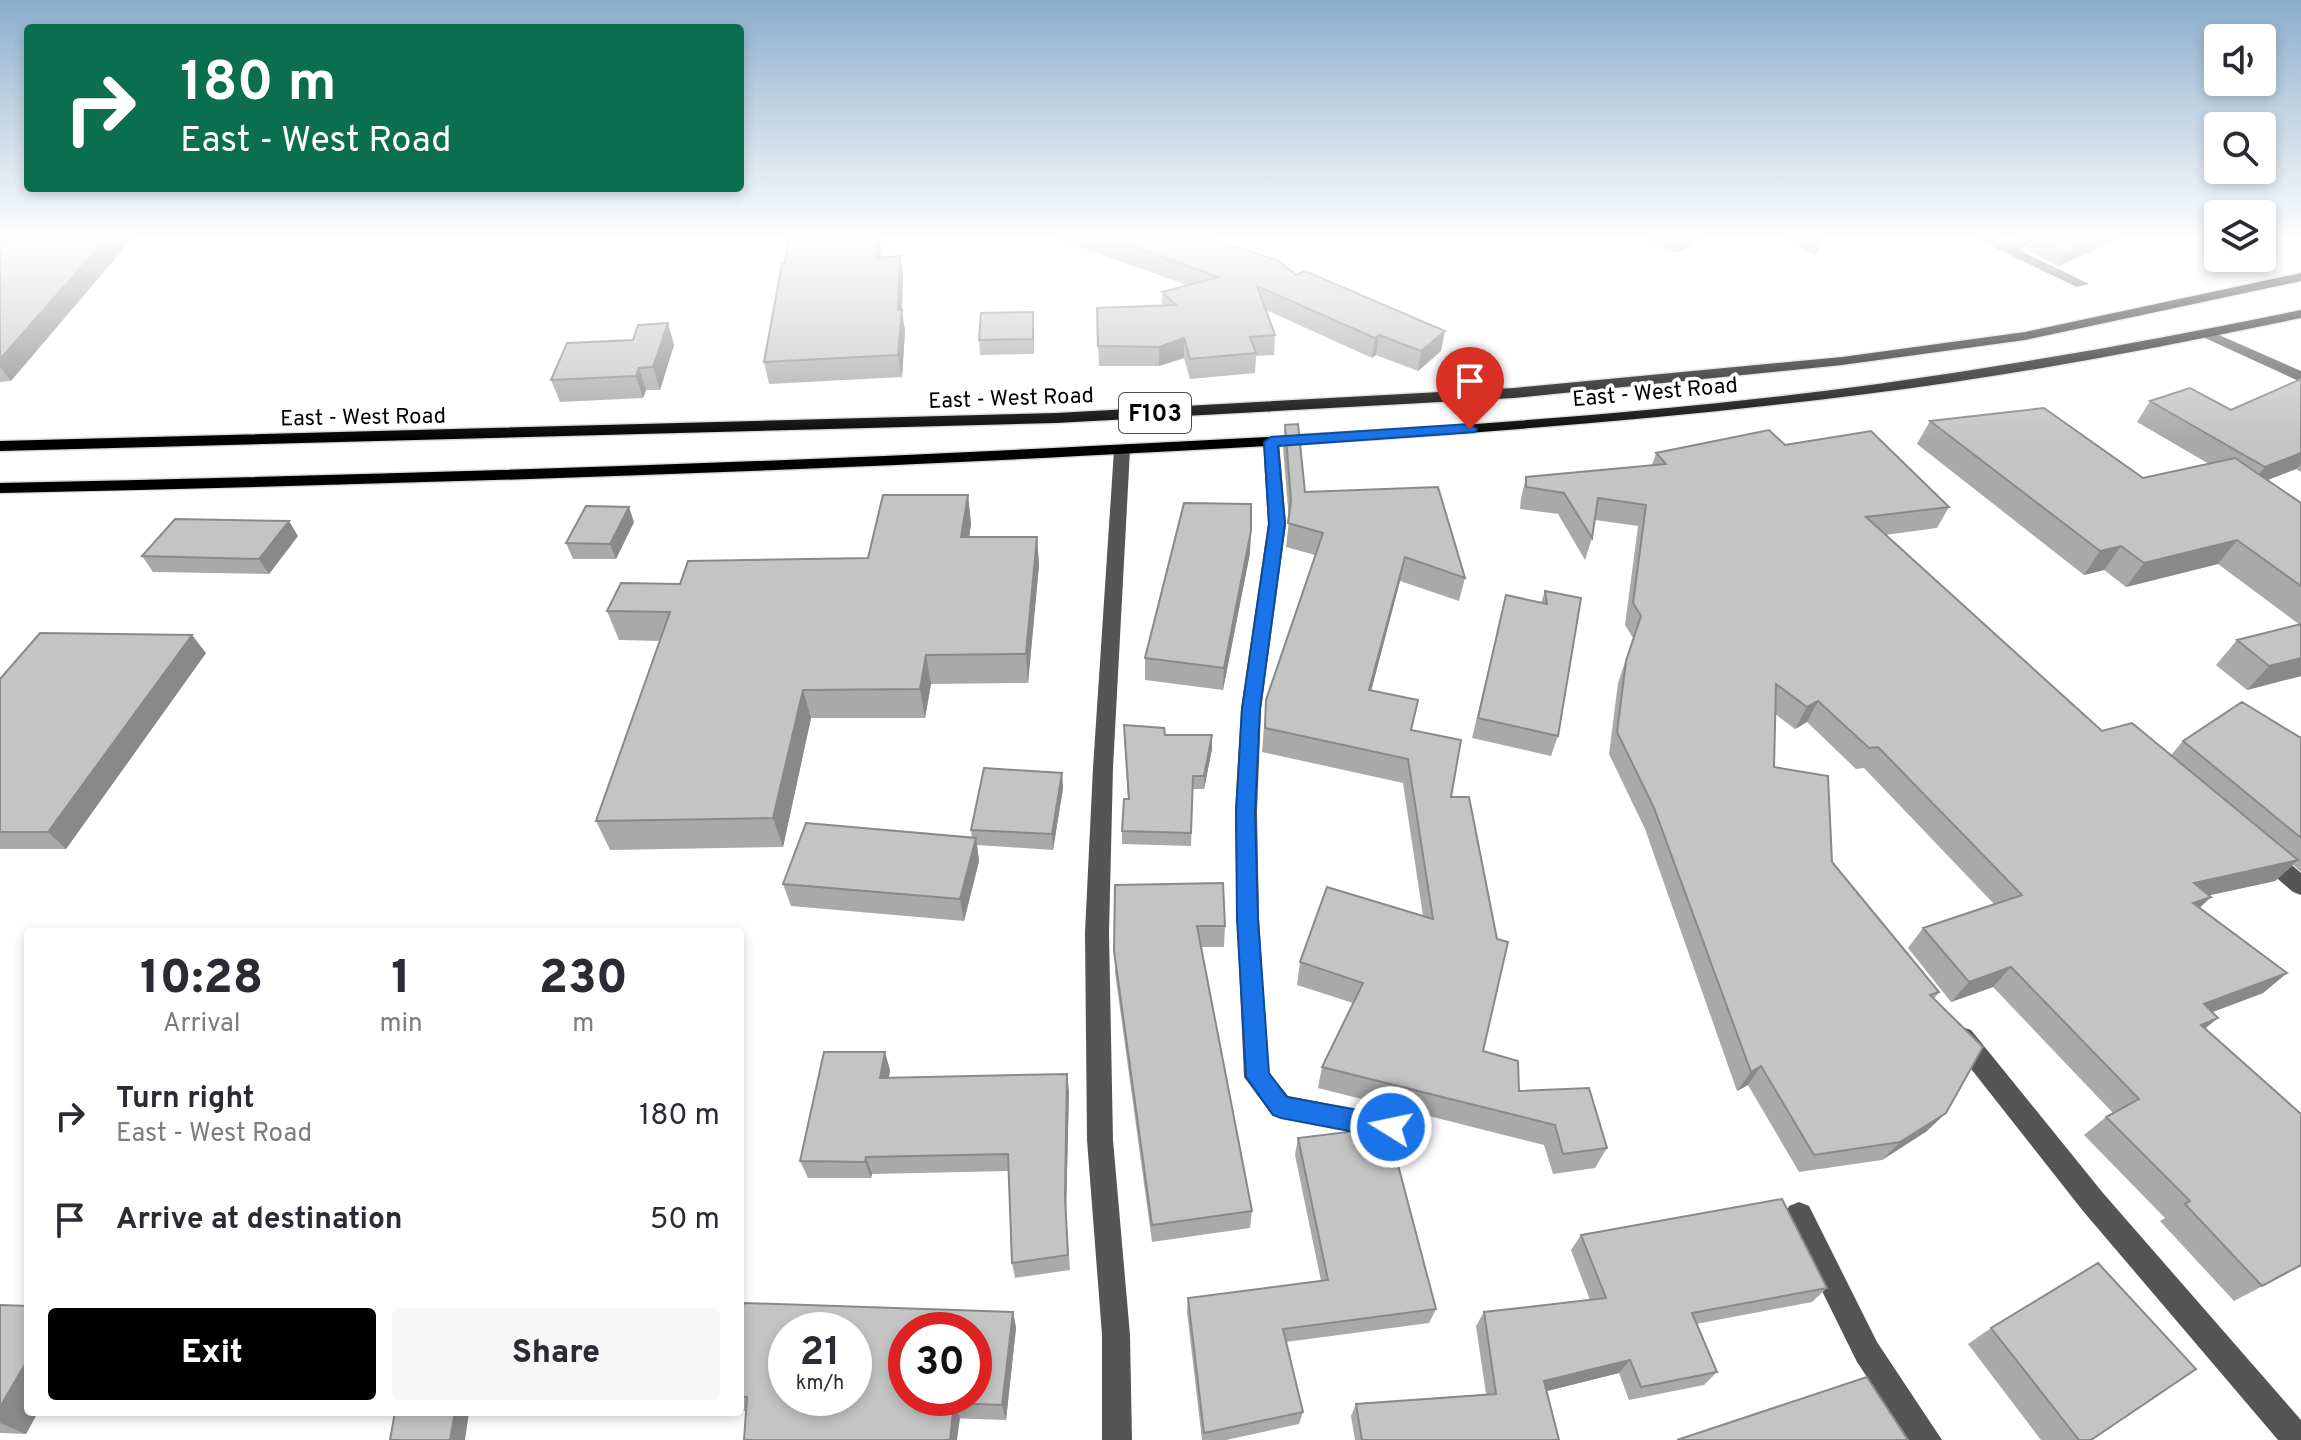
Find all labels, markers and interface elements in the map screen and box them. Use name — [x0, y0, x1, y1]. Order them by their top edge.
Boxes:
map controls — [2204, 24, 2276, 272]
button: sound — [2204, 24, 2276, 96]
text: 180 m — [180, 50, 337, 120]
icon: right — [48, 56, 152, 160]
button: search — [2204, 112, 2276, 184]
text: East - West Road — [180, 119, 451, 165]
button: layers — [2204, 200, 2276, 272]
pin — [1436, 347, 1504, 429]
icon: arrive — [1448, 359, 1492, 403]
street label: East - West Road — [1571, 373, 1739, 414]
street label: East - West Road — [928, 383, 1094, 416]
road number: F103 — [1119, 393, 1191, 433]
street label: East - West Road — [280, 404, 446, 433]
text: 10:28 — [140, 950, 263, 1010]
text: 1 — [391, 950, 411, 1010]
text: 230 — [539, 950, 628, 1010]
text: Arrival — [163, 1008, 240, 1041]
text: min — [379, 1008, 423, 1041]
text: m — [572, 1008, 594, 1041]
text: Turn right — [116, 1081, 254, 1118]
position arrow — [1349, 1085, 1433, 1169]
icon: right — [48, 1094, 92, 1138]
text: 180 m — [639, 1098, 720, 1135]
text: East - West Road — [116, 1118, 312, 1151]
icon: arrive — [48, 1198, 92, 1242]
text: Arrive at destination — [116, 1202, 402, 1239]
text: 50 m — [650, 1202, 720, 1239]
button: Exit — [48, 1308, 376, 1400]
button: Share — [392, 1308, 720, 1400]
speed limit sign: 30 — [888, 1312, 992, 1416]
text: 21 — [800, 1329, 840, 1379]
text: km/h — [796, 1371, 844, 1397]

